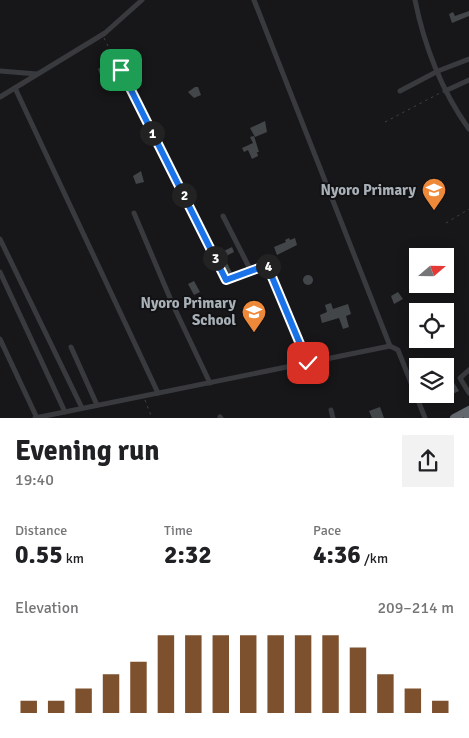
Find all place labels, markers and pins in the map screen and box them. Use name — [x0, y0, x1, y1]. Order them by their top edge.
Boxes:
pin — [100, 49, 142, 91]
pin: 1 — [140, 120, 164, 146]
school or university icon: Nyoro Primary — [421, 177, 447, 211]
place label: Nyoro Primary — [320, 181, 417, 199]
pin: 2 — [172, 182, 196, 208]
pin: 3 — [202, 246, 228, 270]
pin: 4 — [256, 254, 280, 278]
place label: Nyoro Primary School — [140, 294, 237, 329]
school or university icon: Nyoro Primary School — [241, 299, 267, 333]
pin — [287, 342, 329, 384]

